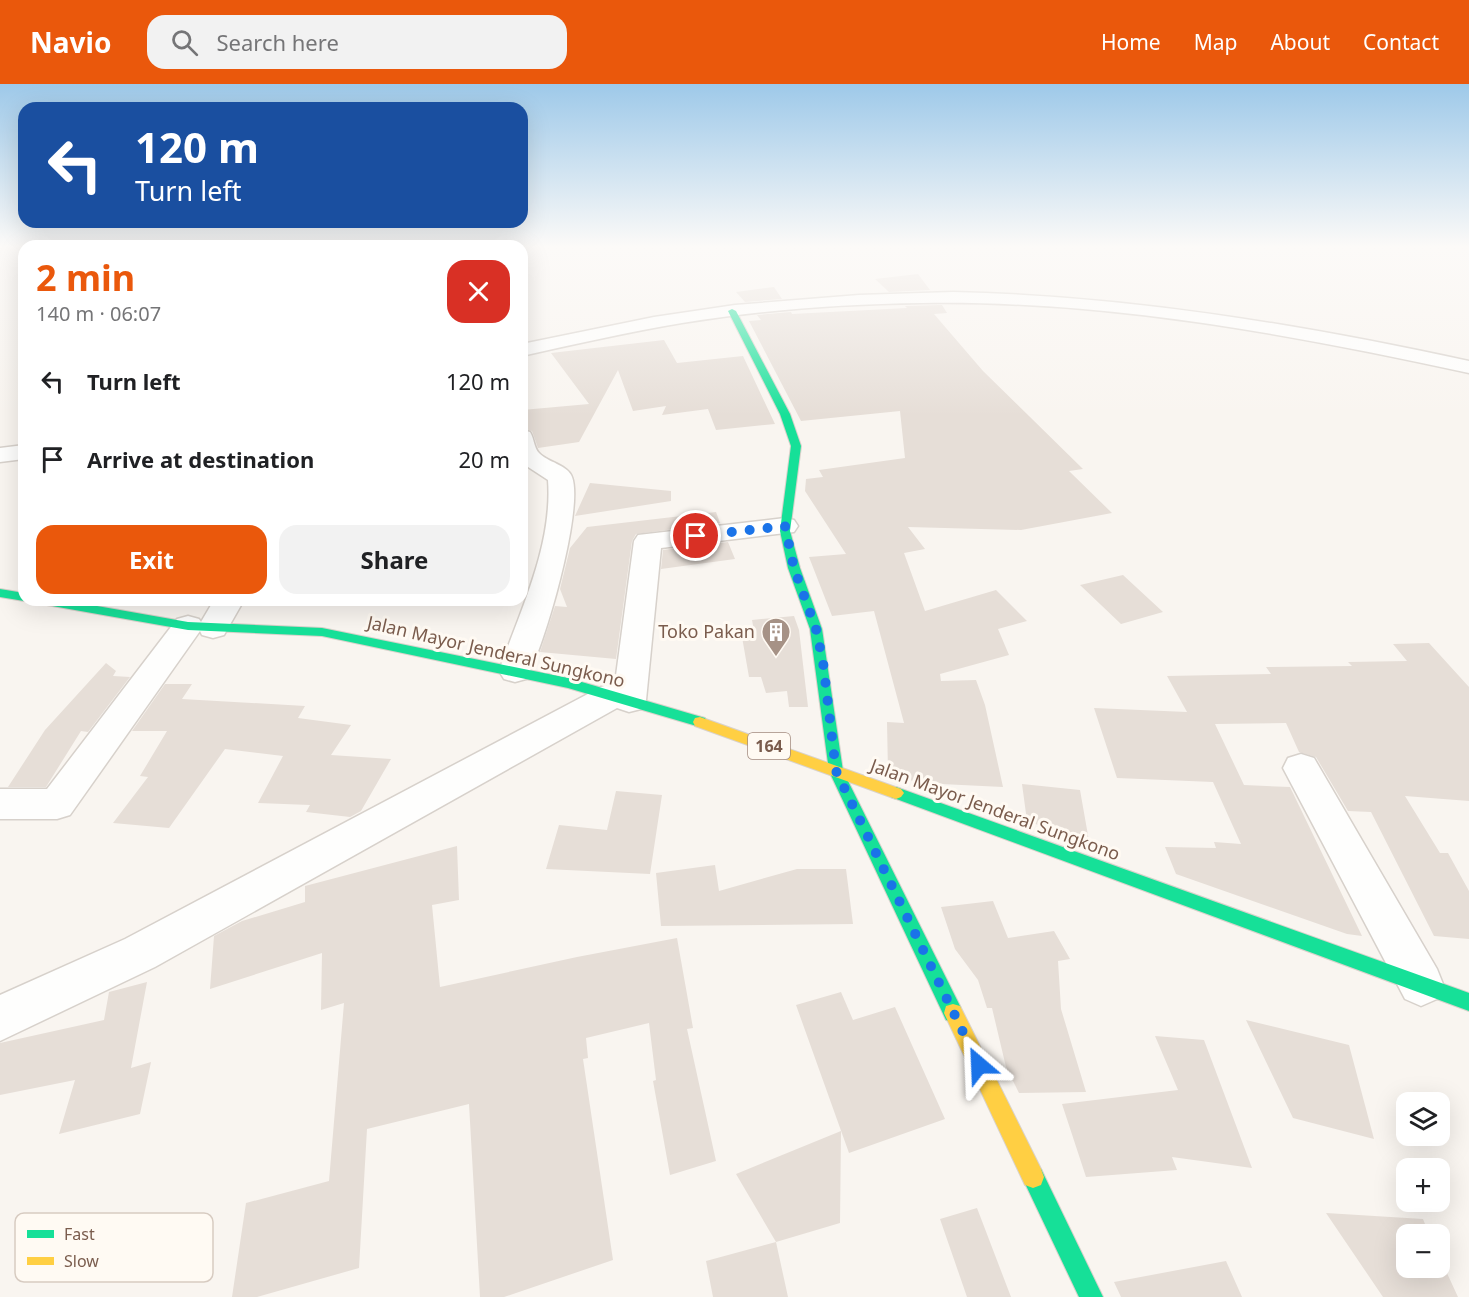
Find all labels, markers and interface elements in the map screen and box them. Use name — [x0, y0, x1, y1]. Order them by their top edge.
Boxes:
search box — [147, 15, 567, 69]
text: Navio — [30, 23, 111, 61]
icon: search — [168, 26, 201, 59]
text: Search here — [216, 27, 339, 57]
text: Home — [1101, 28, 1161, 56]
text: Map — [1194, 28, 1237, 56]
text: About — [1270, 28, 1330, 56]
text: Contact — [1363, 28, 1439, 56]
text: 120 m — [135, 118, 259, 175]
icon: left — [36, 126, 114, 204]
text: Turn left — [135, 172, 241, 209]
text: 2 min — [36, 253, 135, 302]
button: close — [447, 260, 510, 323]
text: 140 m · 06:07 — [36, 300, 161, 327]
icon: left — [36, 365, 69, 398]
text: Turn left — [87, 366, 181, 396]
text: 120 m — [446, 366, 510, 396]
icon: arrive — [36, 443, 69, 476]
text: Arrive at destination — [87, 444, 314, 474]
text: 20 m — [459, 444, 510, 474]
pin — [670, 510, 721, 561]
icon: arrive — [679, 519, 712, 552]
button: Exit — [36, 525, 267, 594]
button: Share — [279, 525, 510, 594]
street label: Jalan Mayor Jenderal Sungkono — [363, 609, 627, 692]
building icon: Toko Pakan — [760, 616, 792, 658]
place label: Toko Pakan — [658, 619, 755, 643]
road number: 164 — [748, 733, 790, 759]
street label: Jalan Mayor Jenderal Sungkono — [865, 752, 1123, 865]
position arrow — [947, 1033, 1011, 1097]
map controls — [1396, 1092, 1450, 1278]
button: layers — [1396, 1092, 1450, 1146]
button: + — [1396, 1158, 1450, 1212]
legend — [15, 1213, 213, 1282]
text: Fast — [64, 1223, 95, 1245]
button: − — [1396, 1224, 1450, 1278]
text: Slow — [64, 1250, 99, 1272]

